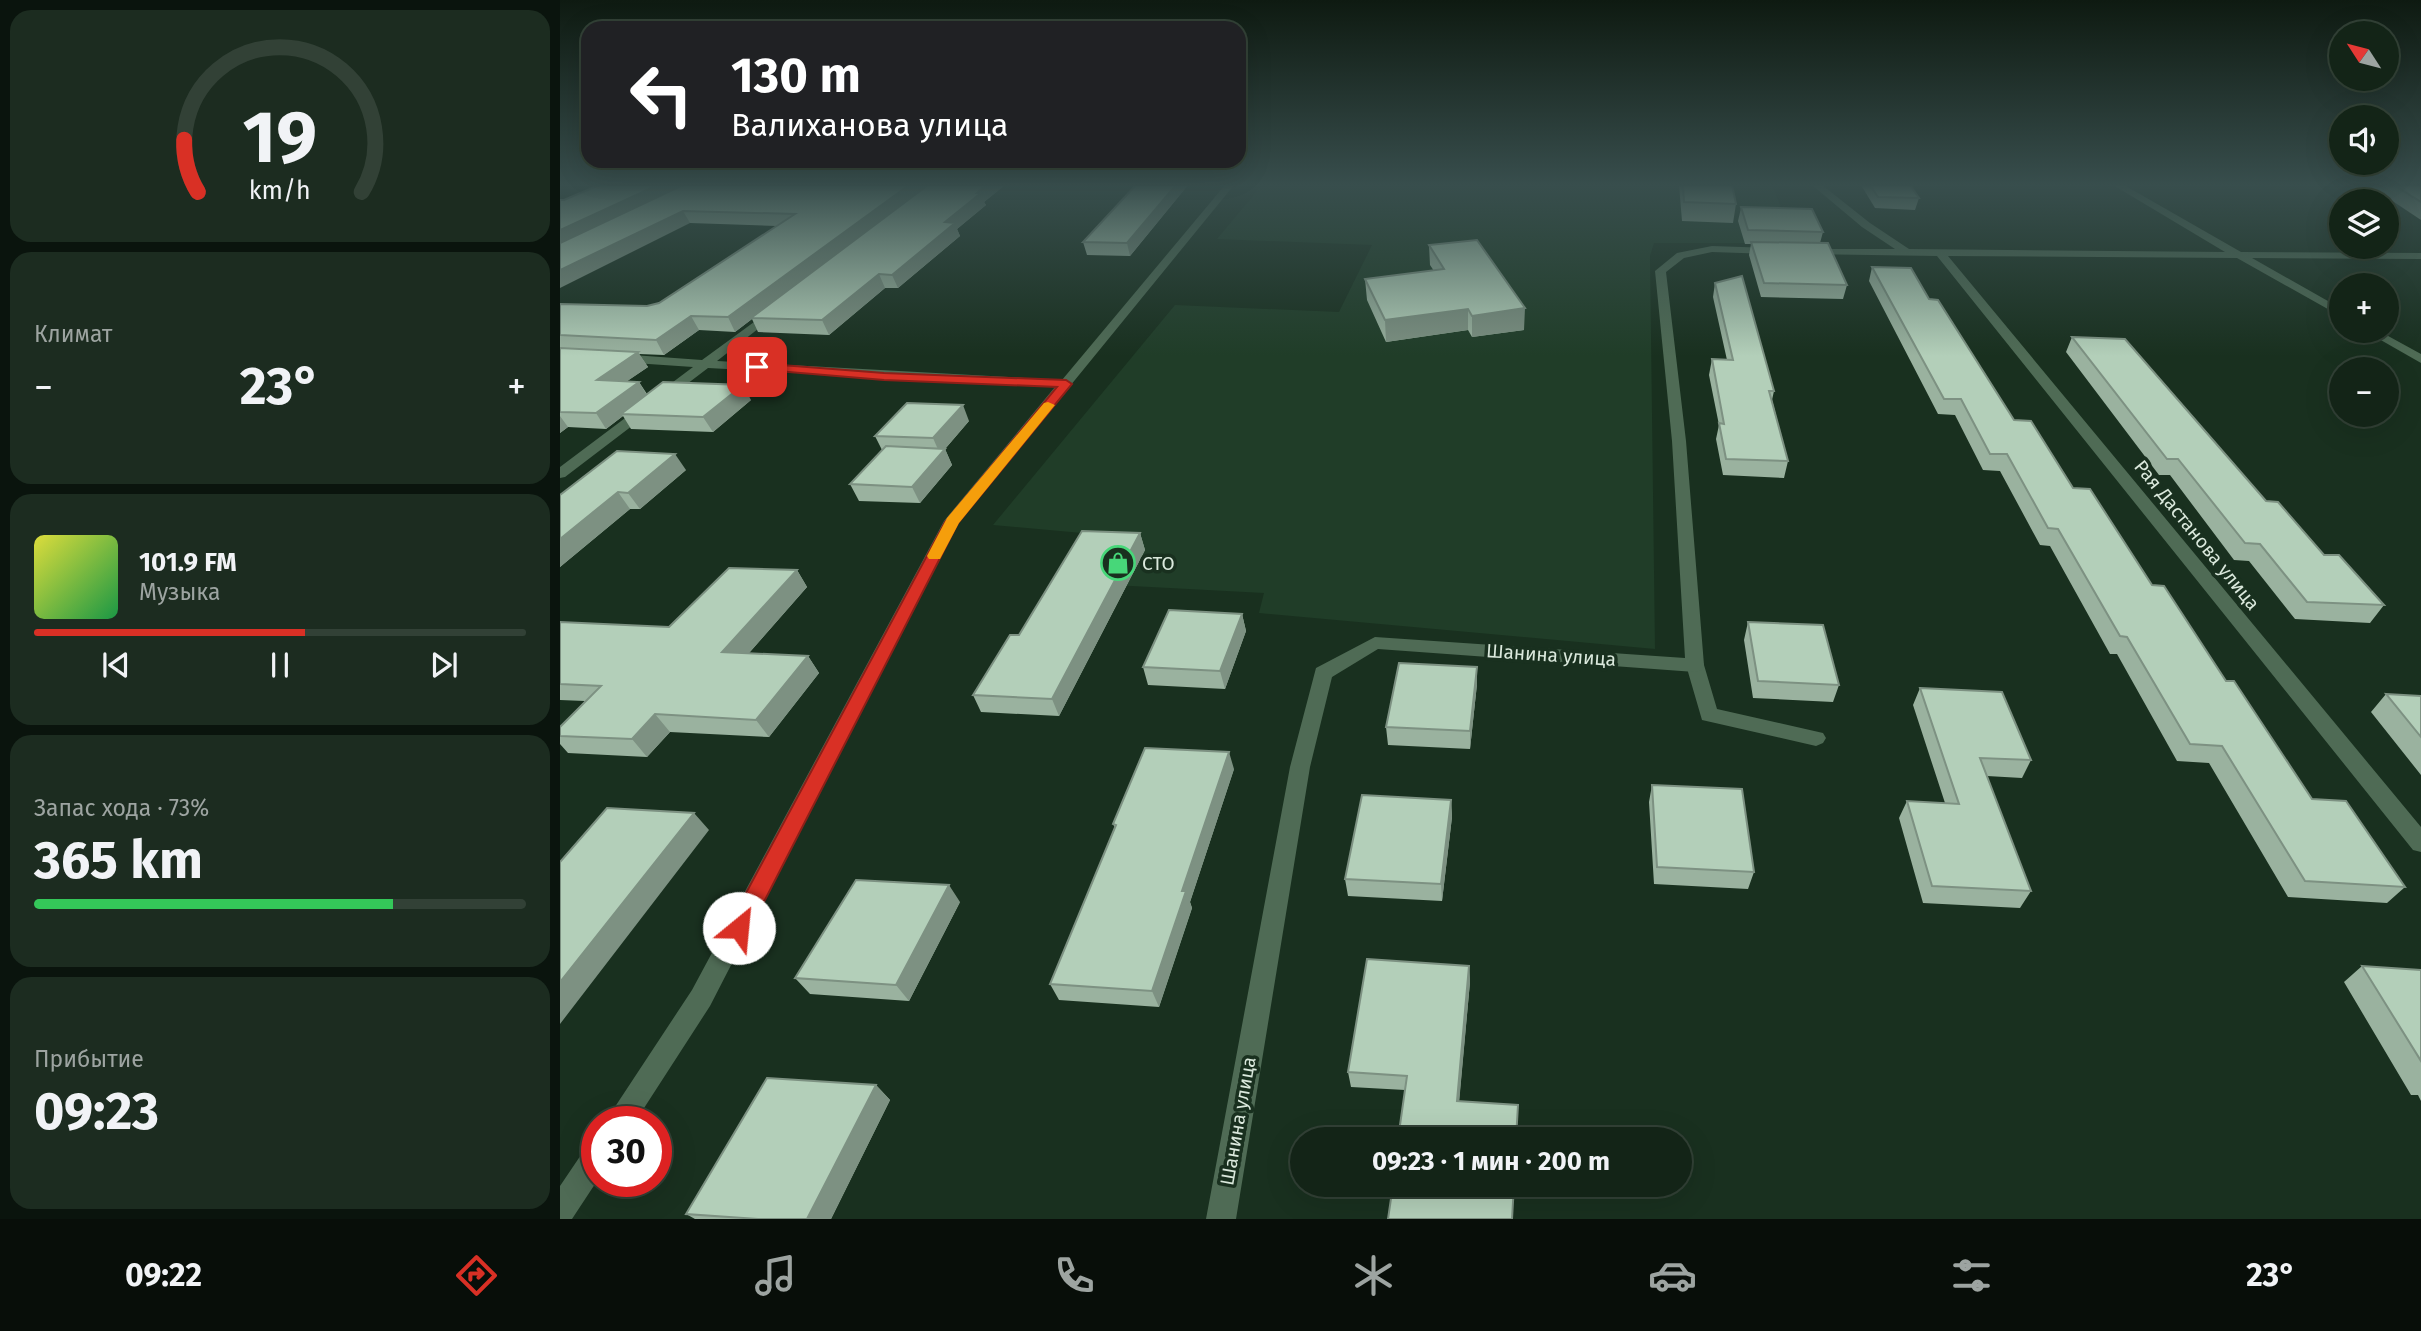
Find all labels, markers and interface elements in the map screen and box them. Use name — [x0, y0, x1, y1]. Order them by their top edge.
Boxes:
north arrow — [2329, 21, 2399, 91]
map controls — [2329, 21, 2399, 427]
text: 130 m — [731, 46, 861, 105]
icon: left — [616, 49, 707, 140]
text: 19 — [243, 94, 317, 181]
button: sound — [2329, 105, 2399, 175]
text: Валиханова улица — [731, 106, 1008, 144]
text: km/h — [249, 176, 311, 206]
button: layers — [2329, 189, 2399, 259]
button: + — [2329, 273, 2399, 343]
text: Климат — [34, 320, 112, 348]
pin — [727, 337, 787, 397]
icon: arrive — [738, 348, 776, 386]
text: 23° — [240, 355, 320, 418]
button: − — [2329, 357, 2399, 427]
text: − — [34, 364, 53, 410]
text: + — [507, 364, 526, 410]
street label: Рая Дастанова улица — [2129, 455, 2265, 615]
shop icon: СТО — [1099, 544, 1137, 582]
text: 101.9 FM — [139, 547, 237, 578]
place label: СТО — [1142, 552, 1175, 575]
text: Музыка — [139, 578, 220, 606]
street label: Шанина улица — [1485, 639, 1617, 671]
icon: previous — [97, 646, 135, 684]
icon: pause — [261, 646, 299, 684]
icon: next — [425, 646, 463, 684]
text: Запас хода · 73% — [34, 794, 209, 822]
text: 365 km — [34, 829, 203, 892]
position arrow — [702, 891, 776, 965]
text: Прибытие — [34, 1045, 144, 1073]
street label: Шанина улица — [1215, 1055, 1261, 1187]
text: 09:23 — [34, 1080, 159, 1143]
speed limit sign: 30 — [581, 1106, 672, 1197]
text: 09:23 · 1 мин · 200 m — [1372, 1146, 1610, 1177]
icon: directions — [452, 1251, 501, 1300]
icon: music — [751, 1251, 800, 1300]
icon: phone — [1050, 1251, 1099, 1300]
icon: climate — [1349, 1251, 1398, 1300]
icon: car — [1648, 1251, 1697, 1300]
icon: filters — [1947, 1251, 1996, 1300]
text: 09:22 — [125, 1256, 202, 1294]
text: 23° — [2246, 1256, 2296, 1294]

